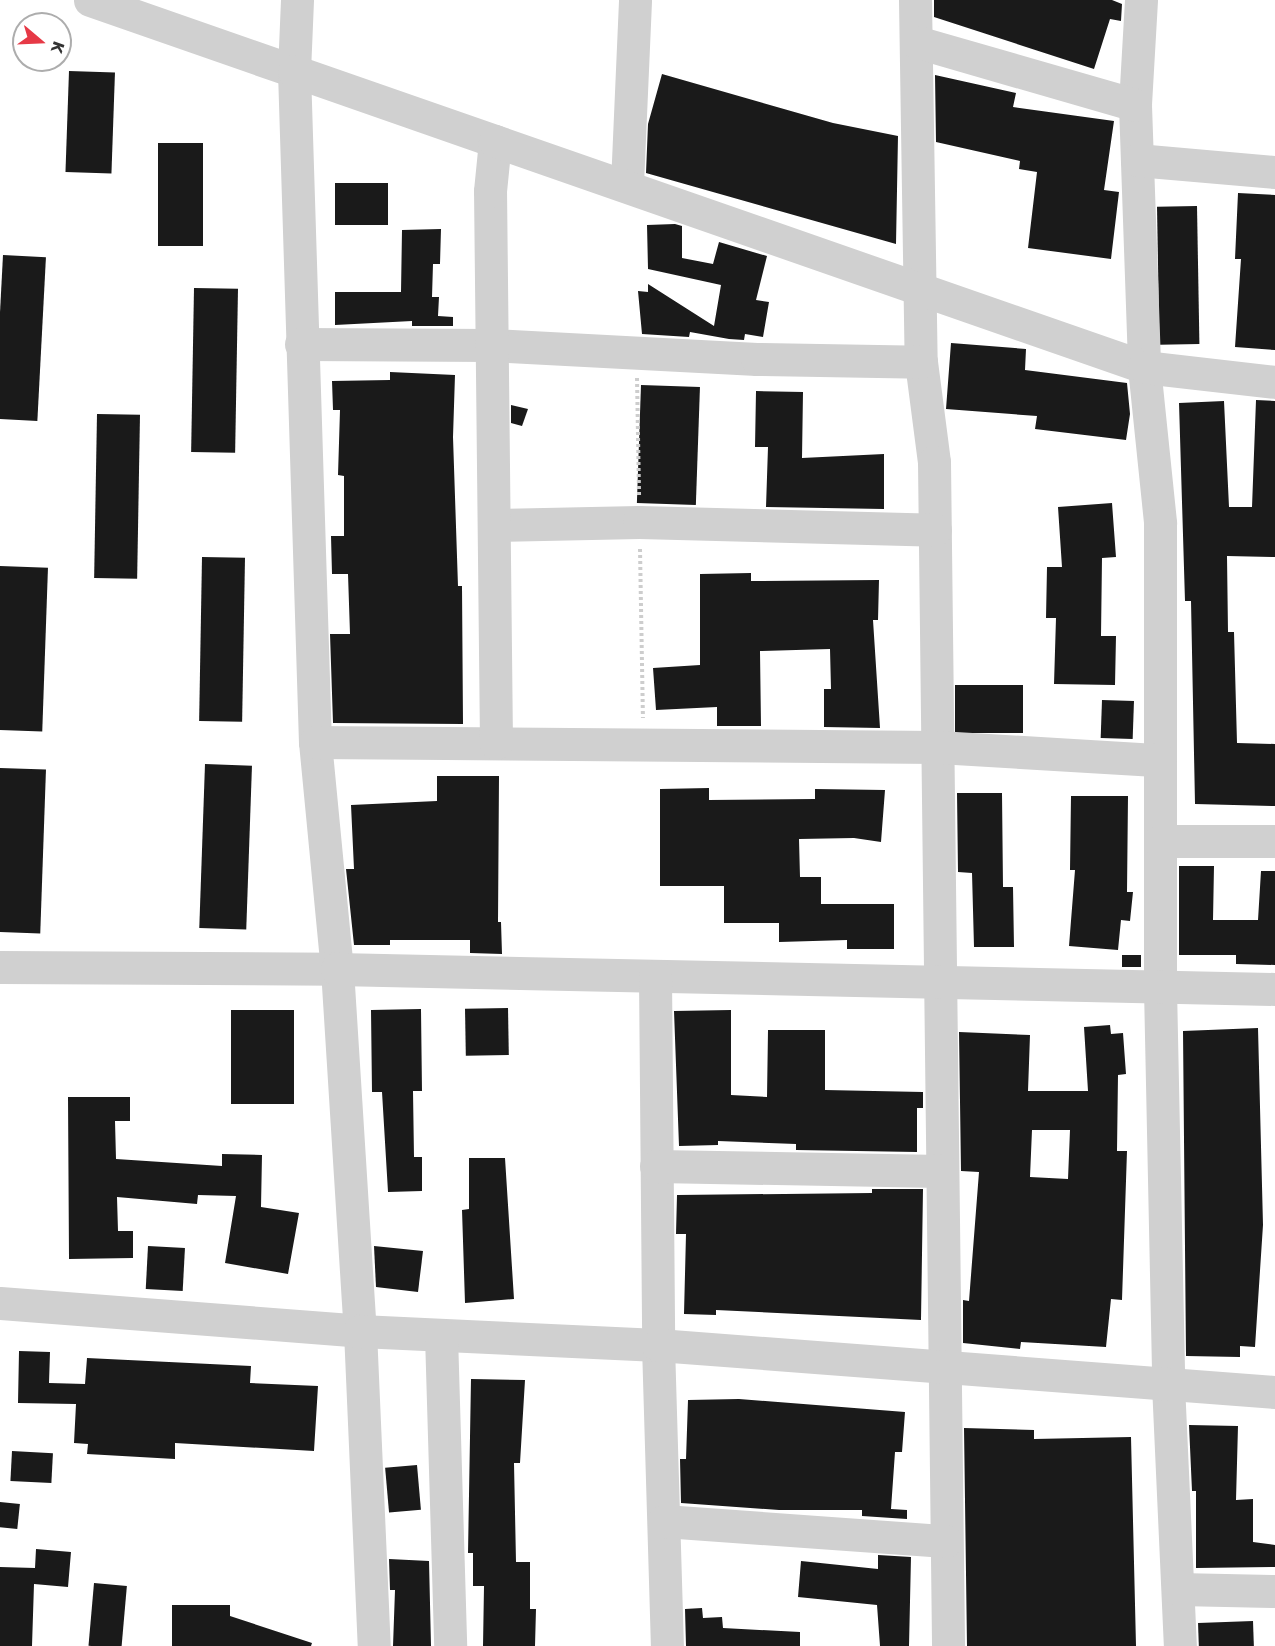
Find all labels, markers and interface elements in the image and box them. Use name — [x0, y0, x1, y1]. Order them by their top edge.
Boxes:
north arrow — [12, 12, 72, 72]
text: K — [45, 38, 70, 56]

